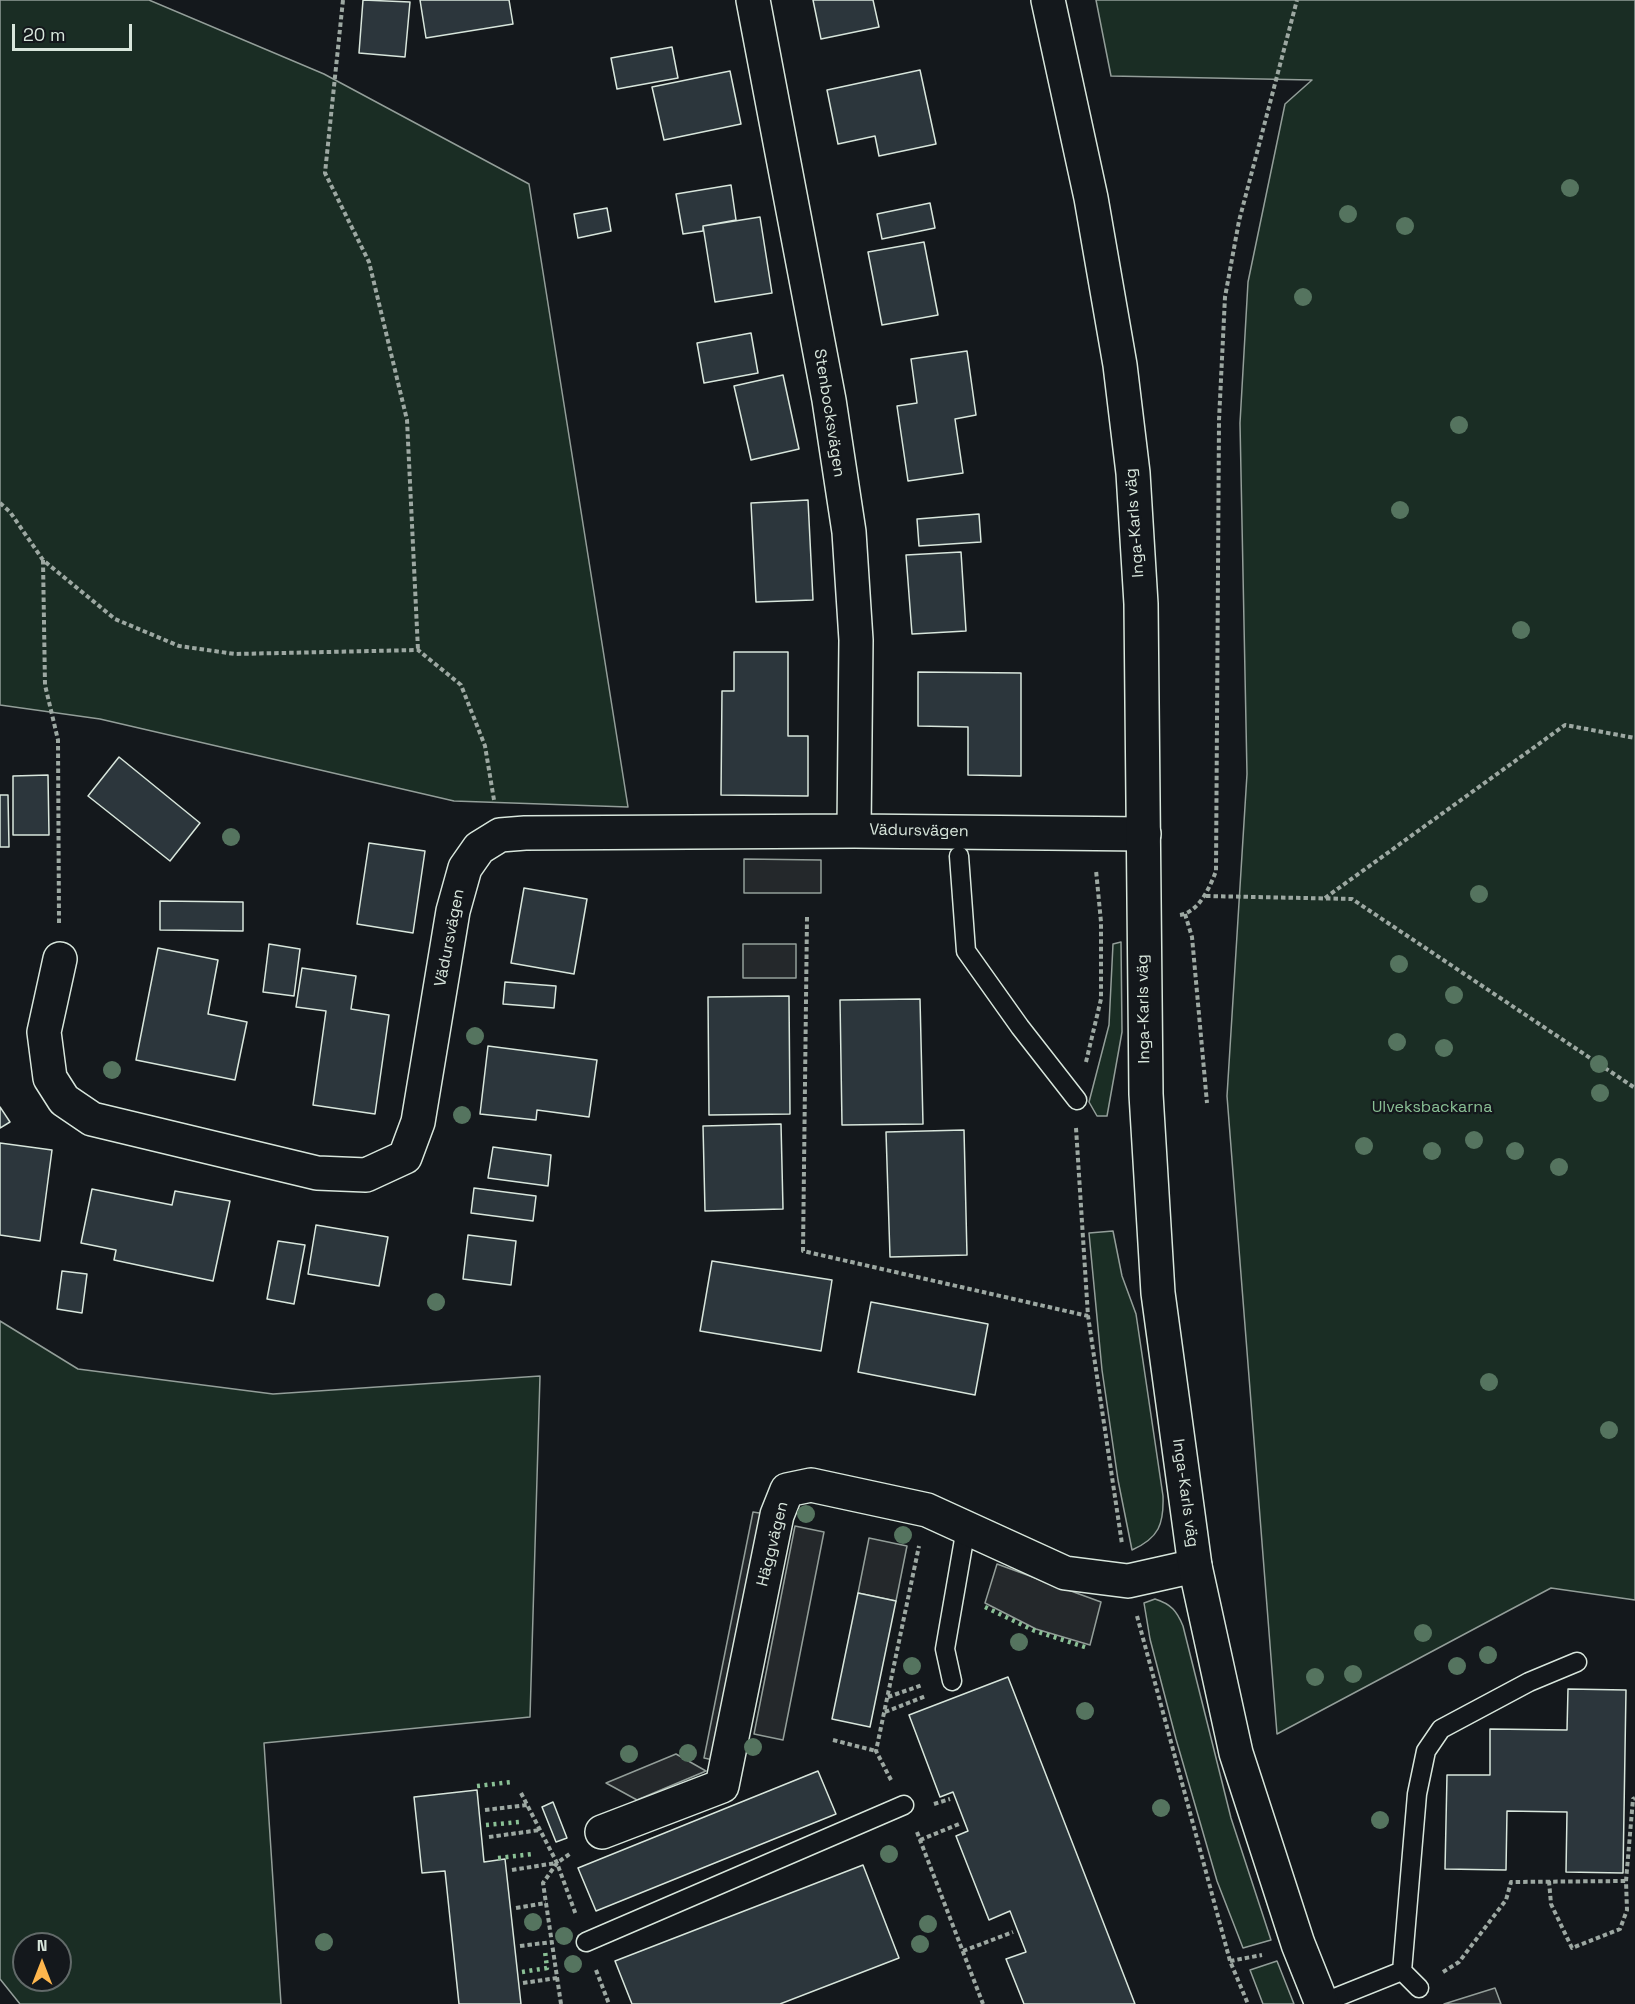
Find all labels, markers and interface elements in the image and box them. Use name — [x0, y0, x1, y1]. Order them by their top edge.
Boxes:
scale bar — [15, 12, 135, 50]
text: 20 m — [23, 23, 66, 46]
street label: Stenbocksvägen — [809, 348, 849, 478]
street label: Inga-Karls väg — [1122, 468, 1148, 578]
street label: Vädursvägen — [869, 821, 969, 841]
street label: Vädursvägen — [431, 887, 469, 989]
street label: Inga-Karls väg — [1133, 954, 1155, 1064]
park label: Ulveksbackarna — [1372, 1098, 1492, 1118]
street label: Inga-Karls väg — [1168, 1437, 1202, 1549]
street label: Häggvägen — [753, 1500, 793, 1588]
north arrow — [12, 1932, 72, 1992]
text: N — [37, 1935, 47, 1956]

